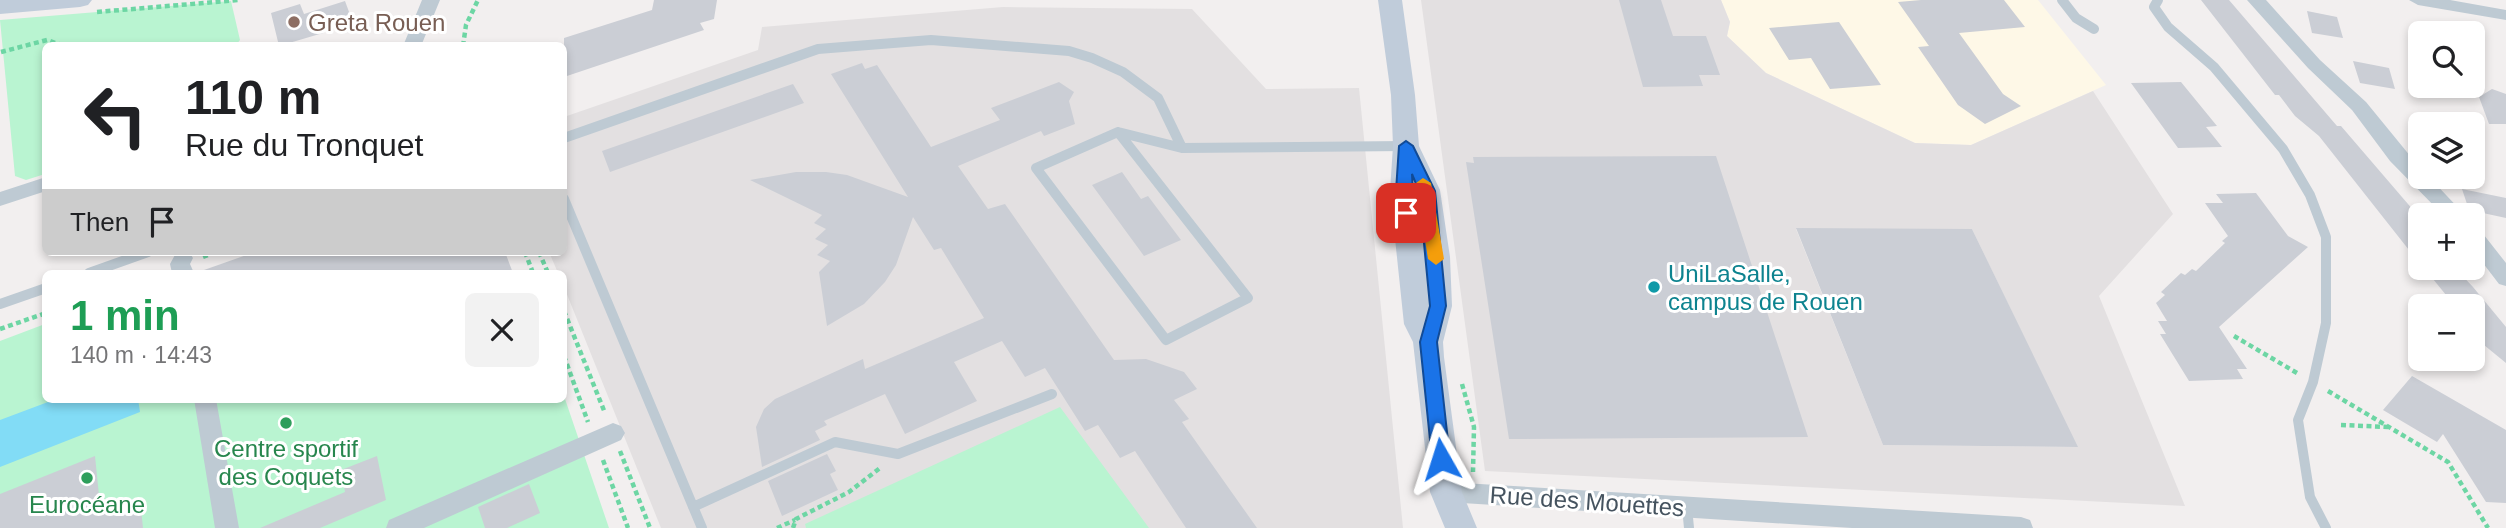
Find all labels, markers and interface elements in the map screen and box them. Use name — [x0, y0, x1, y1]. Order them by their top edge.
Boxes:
place label: Greta Rouen — [308, 9, 445, 36]
marker: Greta Rouen — [286, 14, 302, 30]
map controls — [2408, 21, 2485, 371]
button: search — [2408, 21, 2485, 98]
icon: left — [70, 70, 161, 161]
text: 110 m — [185, 70, 321, 124]
button: layers — [2408, 112, 2485, 189]
text: Rue du Tronquet — [185, 127, 423, 163]
pin — [1376, 183, 1436, 243]
icon: arrive — [1387, 194, 1425, 232]
icon: arrive — [143, 203, 181, 241]
button: + — [2408, 203, 2485, 280]
text: Then — [70, 207, 129, 237]
place label: UniLaSalle, campus de Rouen — [1668, 260, 1863, 315]
marker: UniLaSalle, campus de Rouen — [1646, 279, 1662, 295]
text: 1 min — [70, 292, 180, 339]
button: close — [465, 293, 539, 367]
button: − — [2408, 294, 2485, 371]
text: 140 m · 14:43 — [70, 342, 212, 368]
marker: Centre sportif des Coquets — [278, 415, 294, 431]
position arrow — [1404, 422, 1478, 496]
place label: Centre sportif des Coquets — [214, 435, 358, 490]
marker: Eurocéane — [79, 470, 95, 486]
street label: Rue des Mouettes — [1489, 481, 1685, 521]
place label: Eurocéane — [29, 491, 145, 518]

